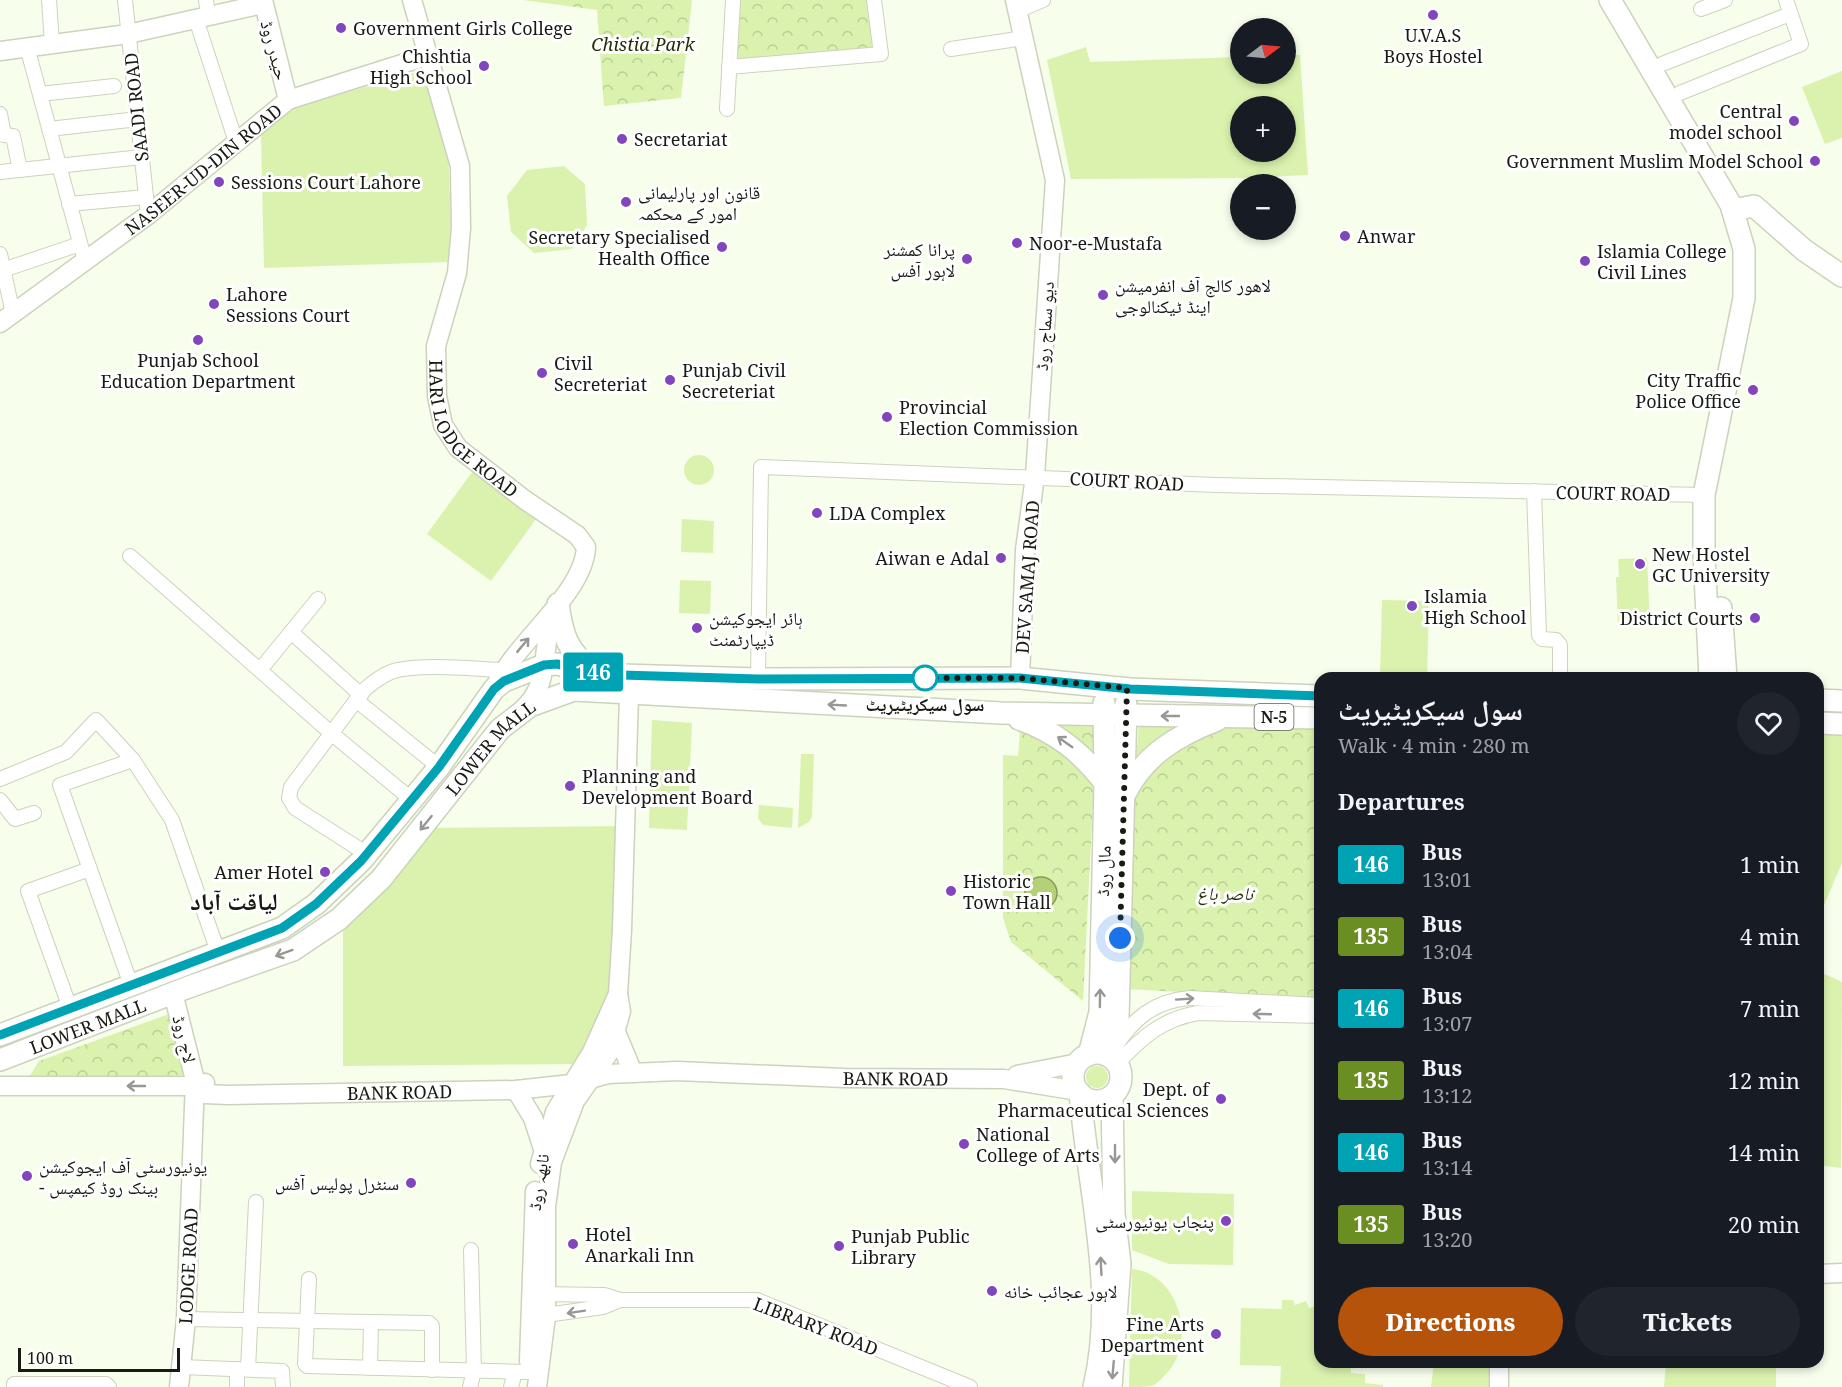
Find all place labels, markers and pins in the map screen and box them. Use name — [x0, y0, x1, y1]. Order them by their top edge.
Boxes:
marker: U.V.A.S Boys Hostel — [1426, 8, 1440, 22]
place label: Government Girls College — [353, 16, 573, 40]
marker: Government Girls College — [334, 21, 348, 35]
place label: U.V.A.S Boys Hostel — [1383, 23, 1483, 68]
place label: Chishtia High School — [370, 44, 472, 89]
marker: Chishtia High School — [477, 59, 491, 73]
place label: Central model school — [1669, 99, 1782, 144]
marker: Central model school — [1787, 114, 1801, 128]
place label: Secretariat — [634, 127, 728, 151]
marker: Secretariat — [615, 132, 629, 146]
place label: Government Muslim Model School — [1506, 149, 1803, 173]
marker: Government Muslim Model School — [1808, 154, 1822, 168]
place label: Sessions Court Lahore — [231, 170, 421, 194]
marker: Sessions Court Lahore — [212, 175, 226, 189]
place label: قانون اور پارلیمانی امور کے محکمہ — [638, 180, 760, 225]
marker: قانون اور پارلیمانی امور کے محکمہ — [619, 195, 633, 209]
place label: Anwar — [1357, 224, 1416, 248]
place label: Secretary Specialised Health Office — [528, 225, 710, 270]
marker: Anwar — [1338, 229, 1352, 243]
place label: Noor-e-Mustafa — [1029, 231, 1162, 255]
marker: Noor-e-Mustafa — [1010, 236, 1024, 250]
place label: پرانا کمشنر لاہور آفس — [883, 237, 955, 282]
place label: Islamia College Civil Lines — [1597, 239, 1727, 284]
marker: Secretary Specialised Health Office — [715, 240, 729, 254]
marker: پرانا کمشنر لاہور آفس — [960, 252, 974, 266]
marker: Islamia College Civil Lines — [1578, 254, 1592, 268]
place label: لاھور کالج آف انفرمیشن اینڈ ٹیکنالوجی — [1115, 273, 1271, 318]
place label: Lahore Sessions Court — [226, 282, 350, 327]
marker: لاھور کالج آف انفرمیشن اینڈ ٹیکنالوجی — [1096, 288, 1110, 302]
marker: Lahore Sessions Court — [207, 297, 221, 311]
marker: Punjab School Education Department — [191, 333, 205, 347]
place label: Punjab School Education Department — [101, 348, 295, 393]
place label: Civil Secreteriat — [554, 351, 647, 396]
place label: Punjab Civil Secreteriat — [682, 358, 786, 403]
marker: Civil Secreteriat — [535, 366, 549, 380]
place label: City Traffic Police Office — [1635, 368, 1741, 413]
marker: Punjab Civil Secreteriat — [663, 373, 677, 387]
marker: City Traffic Police Office — [1746, 383, 1760, 397]
place label: Provincial Election Commission — [899, 395, 1079, 440]
marker: Provincial Election Commission — [880, 410, 894, 424]
place label: LDA Complex — [829, 501, 946, 525]
marker: LDA Complex — [810, 506, 824, 520]
place label: New Hostel GC University — [1652, 542, 1771, 587]
place label: Aiwan e Adal — [875, 546, 989, 570]
marker: Aiwan e Adal — [994, 551, 1008, 565]
marker: New Hostel GC University — [1633, 557, 1647, 571]
place label: Islamia High School — [1424, 584, 1527, 629]
marker: Islamia High School — [1405, 599, 1419, 613]
place label: ہائر ایجوکیشن ڈیپارٹمنٹ — [709, 606, 803, 651]
place label: District Courts — [1620, 606, 1743, 630]
marker: District Courts — [1748, 611, 1762, 625]
marker: ہائر ایجوکیشن ڈیپارٹمنٹ — [690, 621, 704, 635]
marker: سول سیکریٹیریٹ — [912, 665, 938, 691]
place label: سول سیکریٹیریٹ — [866, 692, 984, 716]
place label: Planning and Development Board — [582, 764, 753, 809]
marker: Planning and Development Board — [563, 779, 577, 793]
place label: Amer Hotel — [214, 860, 313, 884]
marker: Amer Hotel — [318, 865, 332, 879]
place label: Historic Town Hall — [963, 869, 1051, 914]
marker: Historic Town Hall — [944, 884, 958, 898]
place label: Dept. of Pharmaceutical Sciences — [997, 1077, 1210, 1122]
marker: Dept. of Pharmaceutical Sciences — [1214, 1092, 1228, 1106]
place label: National College of Arts — [976, 1122, 1100, 1167]
marker: National College of Arts — [957, 1137, 971, 1151]
place label: یونیورسٹی آف ایجوکیشن - بینک روڈ کیمپس — [39, 1154, 207, 1199]
marker: یونیورسٹی آف ایجوکیشن - بینک روڈ کیمپس — [20, 1169, 34, 1183]
place label: سنٹرل پولیس آفس — [275, 1171, 399, 1195]
marker: سنٹرل پولیس آفس — [404, 1176, 418, 1190]
place label: پنجاب یونیورسٹی — [1095, 1209, 1214, 1233]
marker: پنجاب یونیورسٹی — [1219, 1214, 1233, 1228]
place label: Hotel Anarkali Inn — [585, 1222, 695, 1267]
place label: Punjab Public Library — [851, 1224, 970, 1269]
marker: Hotel Anarkali Inn — [566, 1237, 580, 1251]
marker: Punjab Public Library — [832, 1239, 846, 1253]
place label: لاہور عجائب خانه — [1004, 1279, 1117, 1303]
marker: لاہور عجائب خانه — [985, 1284, 999, 1298]
place label: Fine Arts Department — [1101, 1312, 1204, 1357]
marker: Fine Arts Department — [1209, 1327, 1223, 1341]

